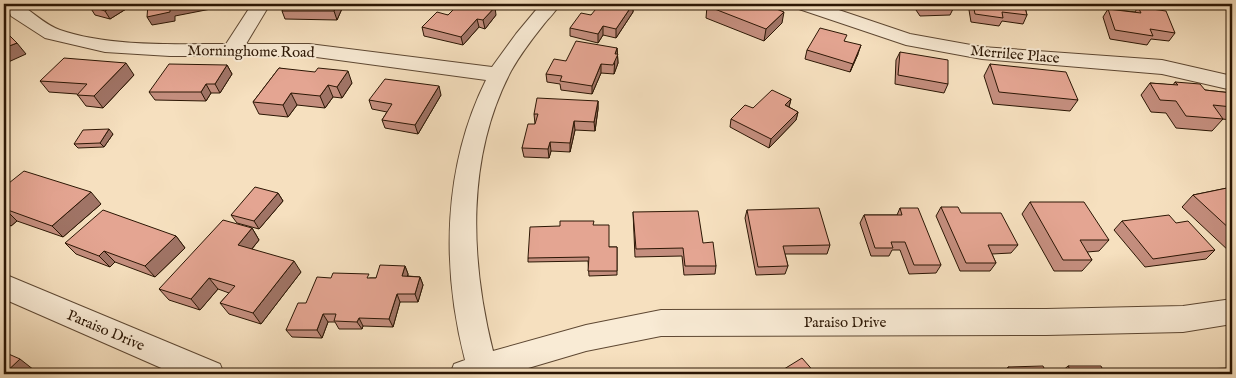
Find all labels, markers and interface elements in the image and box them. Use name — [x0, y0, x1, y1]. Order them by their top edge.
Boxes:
street label: Morninghome Road — [187, 41, 316, 62]
street label: Merrilee Place — [970, 41, 1061, 68]
street label: Paraiso Drive — [64, 306, 148, 355]
street label: Paraiso Drive — [804, 313, 886, 332]

